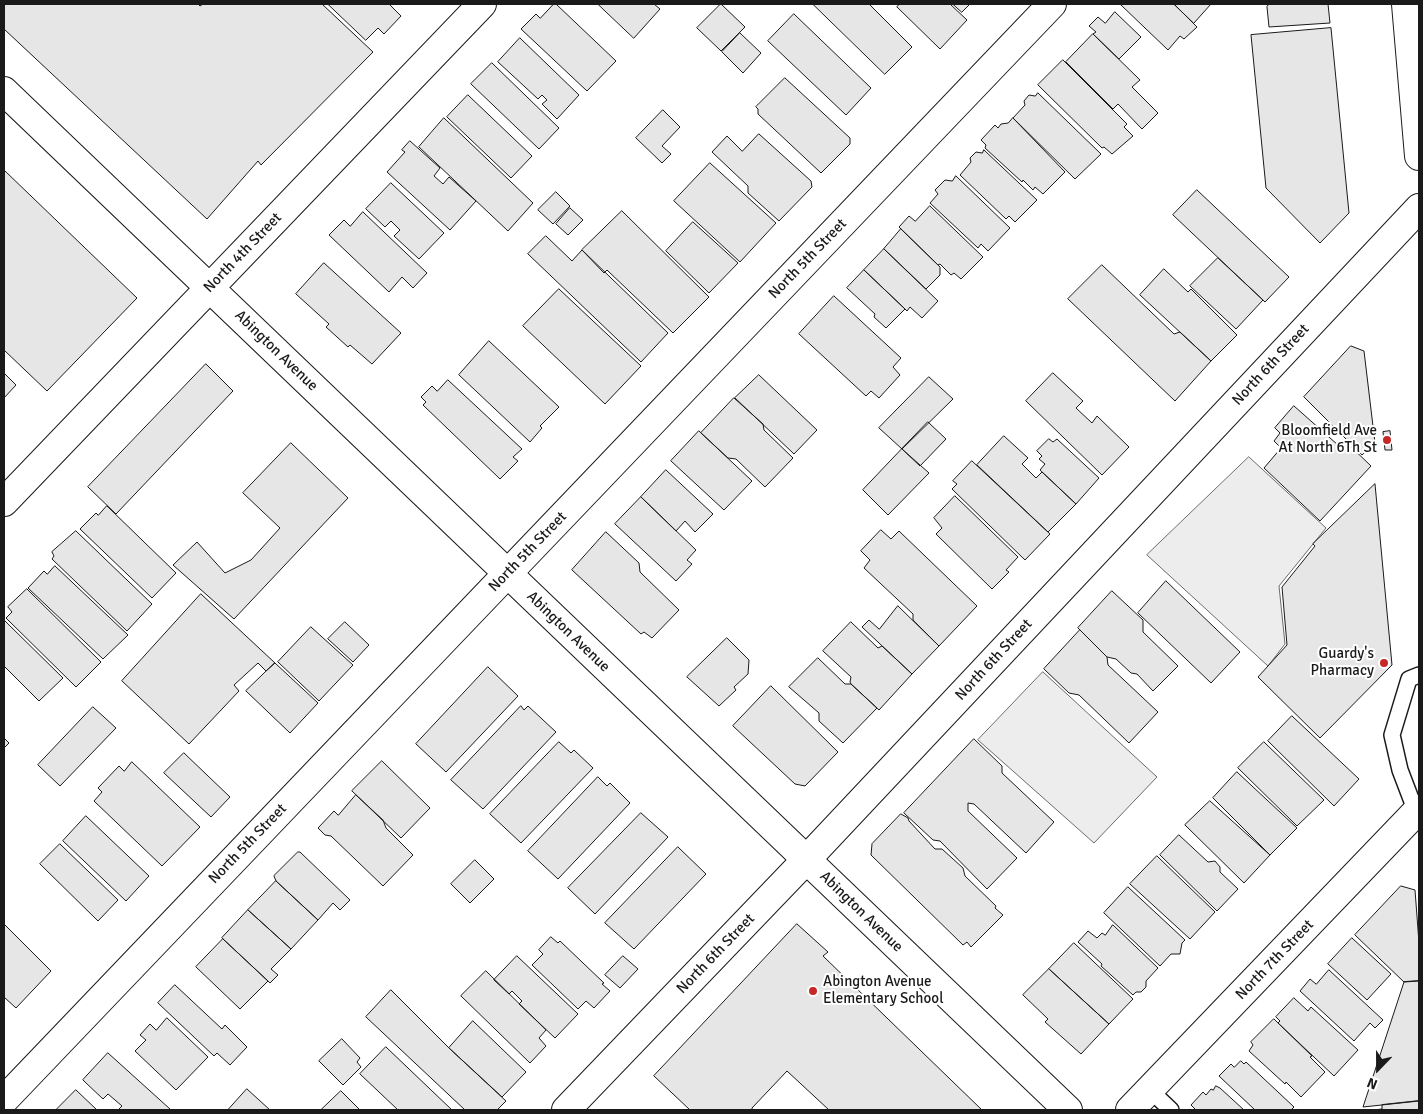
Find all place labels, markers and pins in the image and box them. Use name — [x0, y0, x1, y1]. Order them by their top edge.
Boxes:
place label: Bloomfield Ave At North 6Th St — [1278, 422, 1377, 457]
marker: Bloomfield Ave At North 6Th St — [1381, 434, 1393, 446]
place label: Guardy's Pharmacy — [1311, 645, 1374, 680]
marker: Guardy's Pharmacy — [1378, 657, 1390, 669]
place label: Abington Avenue Elementary School — [823, 973, 944, 1008]
marker: Abington Avenue Elementary School — [807, 985, 819, 997]

